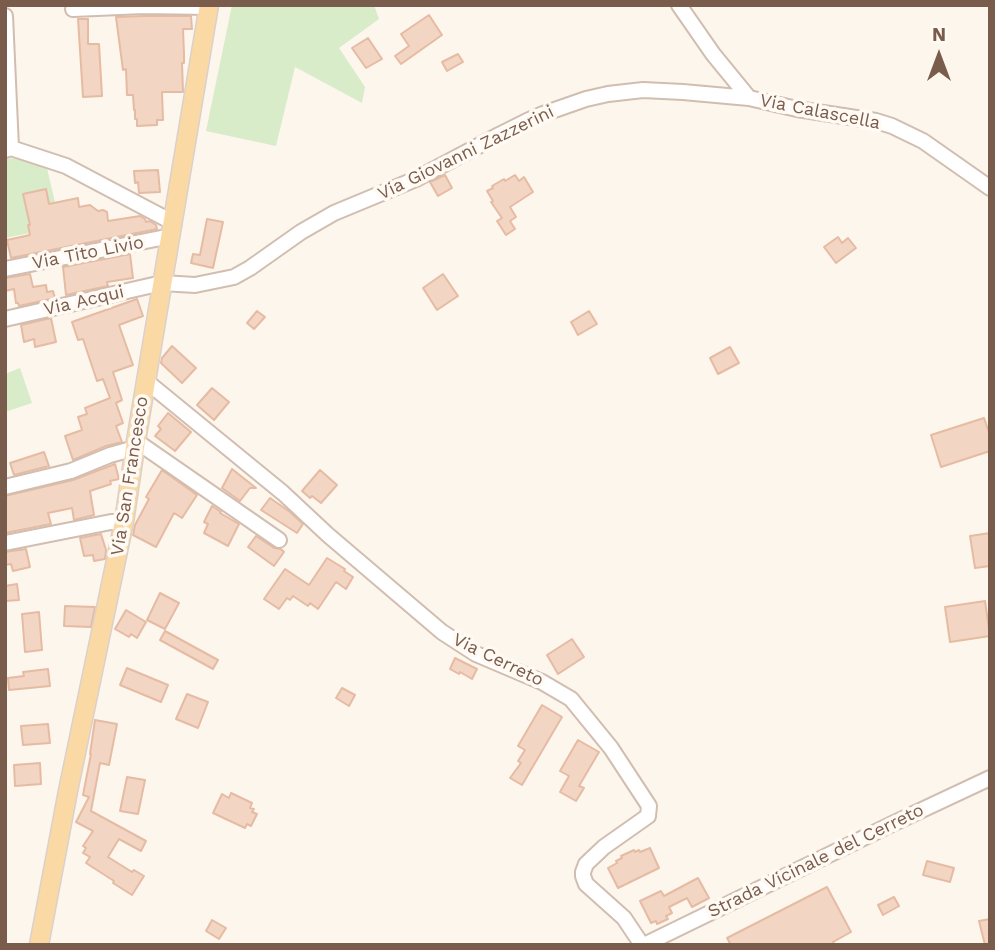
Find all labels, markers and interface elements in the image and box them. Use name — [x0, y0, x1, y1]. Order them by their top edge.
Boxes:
north arrow — [904, 21, 974, 91]
text: N — [932, 23, 946, 46]
street label: Via Calascella — [758, 90, 882, 134]
street label: Via Giovanni Zazzerini — [375, 101, 557, 205]
street label: Via Tito Livio — [30, 232, 146, 274]
street label: Via Acqui — [42, 281, 126, 321]
street label: Via San Francesco — [107, 395, 153, 557]
street label: Via Cerreto — [449, 629, 547, 691]
street label: Strada Vicinale del Cerreto — [705, 799, 927, 923]

